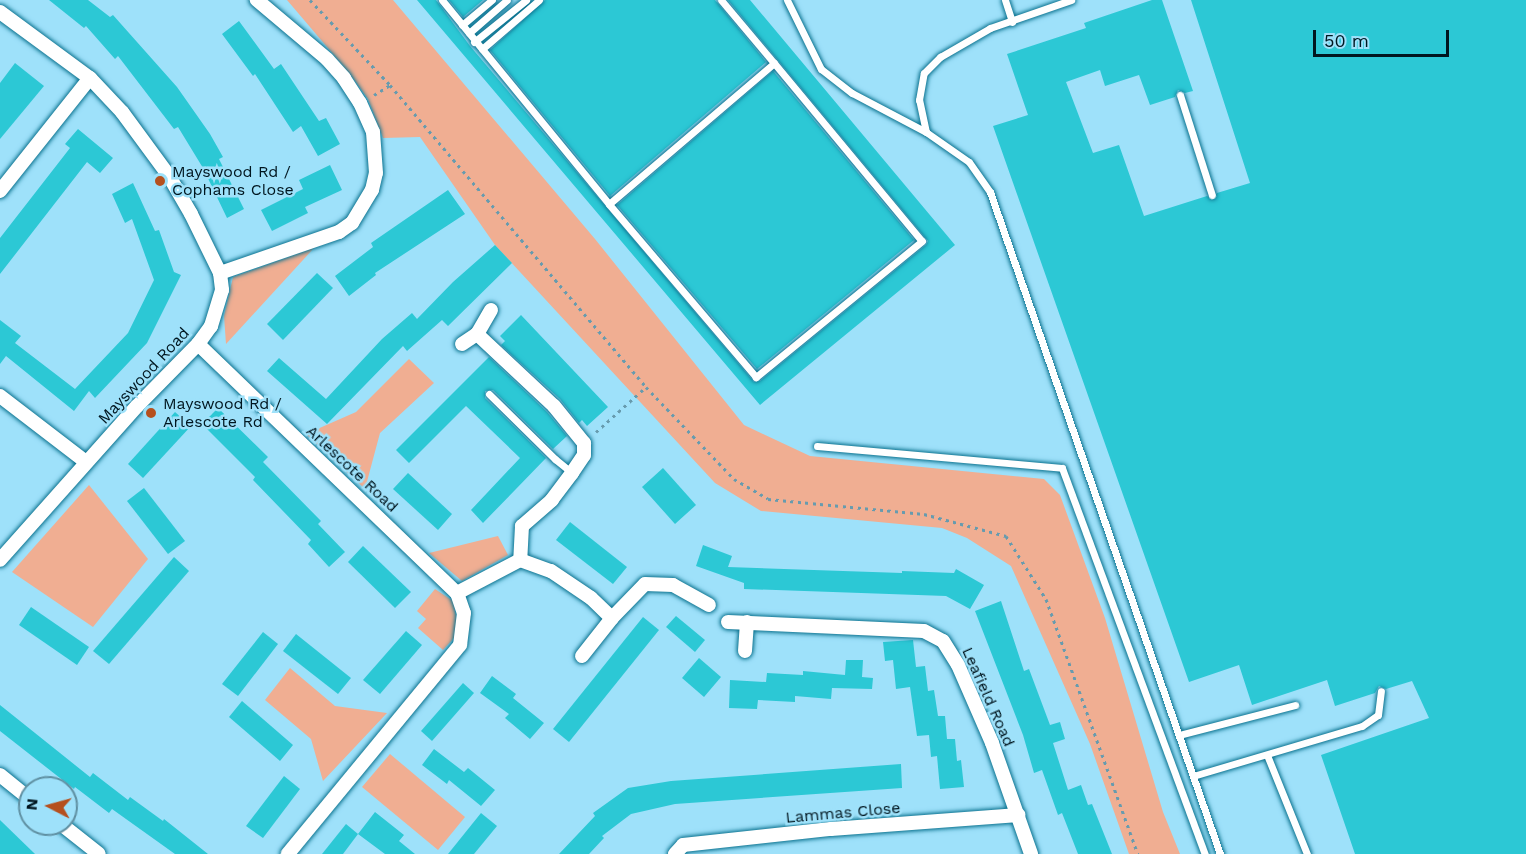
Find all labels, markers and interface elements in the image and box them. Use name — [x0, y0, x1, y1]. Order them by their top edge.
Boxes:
scale bar — [1316, 18, 1452, 56]
text: 50 m — [1324, 30, 1369, 51]
place label: Mayswood Rd / Cophams Close — [172, 162, 294, 200]
marker: Mayswood Rd / Cophams Close — [153, 174, 167, 188]
street label: Mayswood Road — [94, 324, 194, 428]
place label: Mayswood Rd / Arlescote Rd — [163, 394, 282, 432]
marker: Mayswood Rd / Arlescote Rd — [144, 406, 158, 420]
street label: Arlescote Road — [302, 422, 402, 516]
street label: Leafield Road — [958, 644, 1018, 750]
north arrow — [18, 776, 78, 836]
text: N — [22, 797, 42, 811]
street label: Lammas Close — [785, 798, 901, 828]

